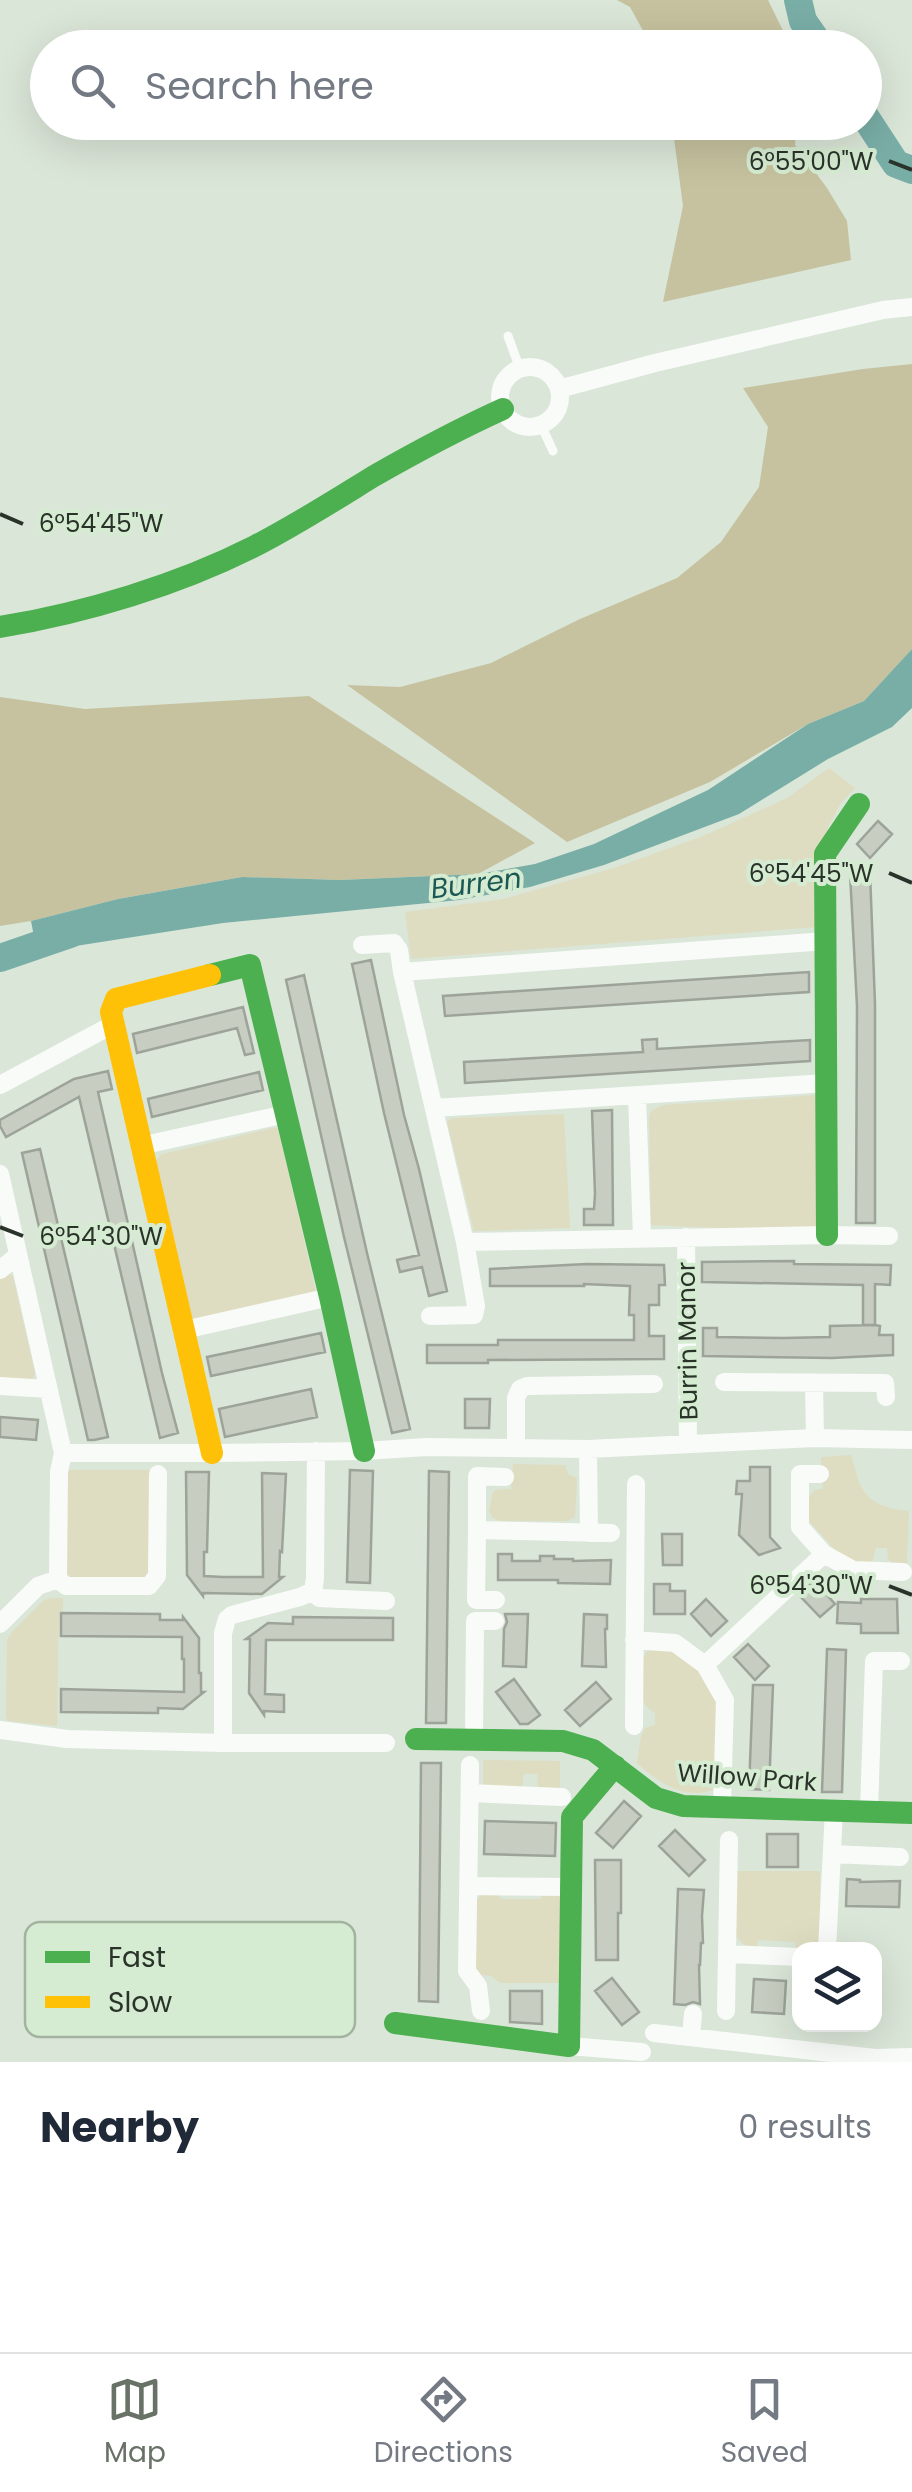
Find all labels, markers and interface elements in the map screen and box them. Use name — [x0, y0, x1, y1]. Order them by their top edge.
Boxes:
search box — [30, 30, 882, 140]
icon: search — [65, 58, 120, 113]
text: Search here — [145, 59, 374, 112]
text: 6°55'00"W — [749, 144, 873, 179]
text: 6°54'45"W — [39, 506, 163, 541]
text: 6°54'45"W — [749, 856, 873, 891]
water label: Burren — [428, 859, 524, 908]
text: 6°54'30"W — [39, 1219, 163, 1254]
street label: Burrin Manor — [669, 1261, 706, 1421]
text: 6°54'30"W — [749, 1568, 873, 1603]
street label: Willow Park — [676, 1755, 818, 1800]
legend — [25, 1922, 355, 2037]
text: Fast — [108, 1938, 166, 1977]
map controls — [792, 1942, 882, 2032]
button: layers — [792, 1942, 882, 2032]
text: Slow — [108, 1983, 172, 2022]
text: Nearby — [40, 2098, 199, 2157]
text: 0 results — [738, 2104, 872, 2149]
tab: Map — [104, 2372, 166, 2474]
tab: Directions — [374, 2372, 513, 2474]
tab: Saved — [721, 2372, 808, 2474]

